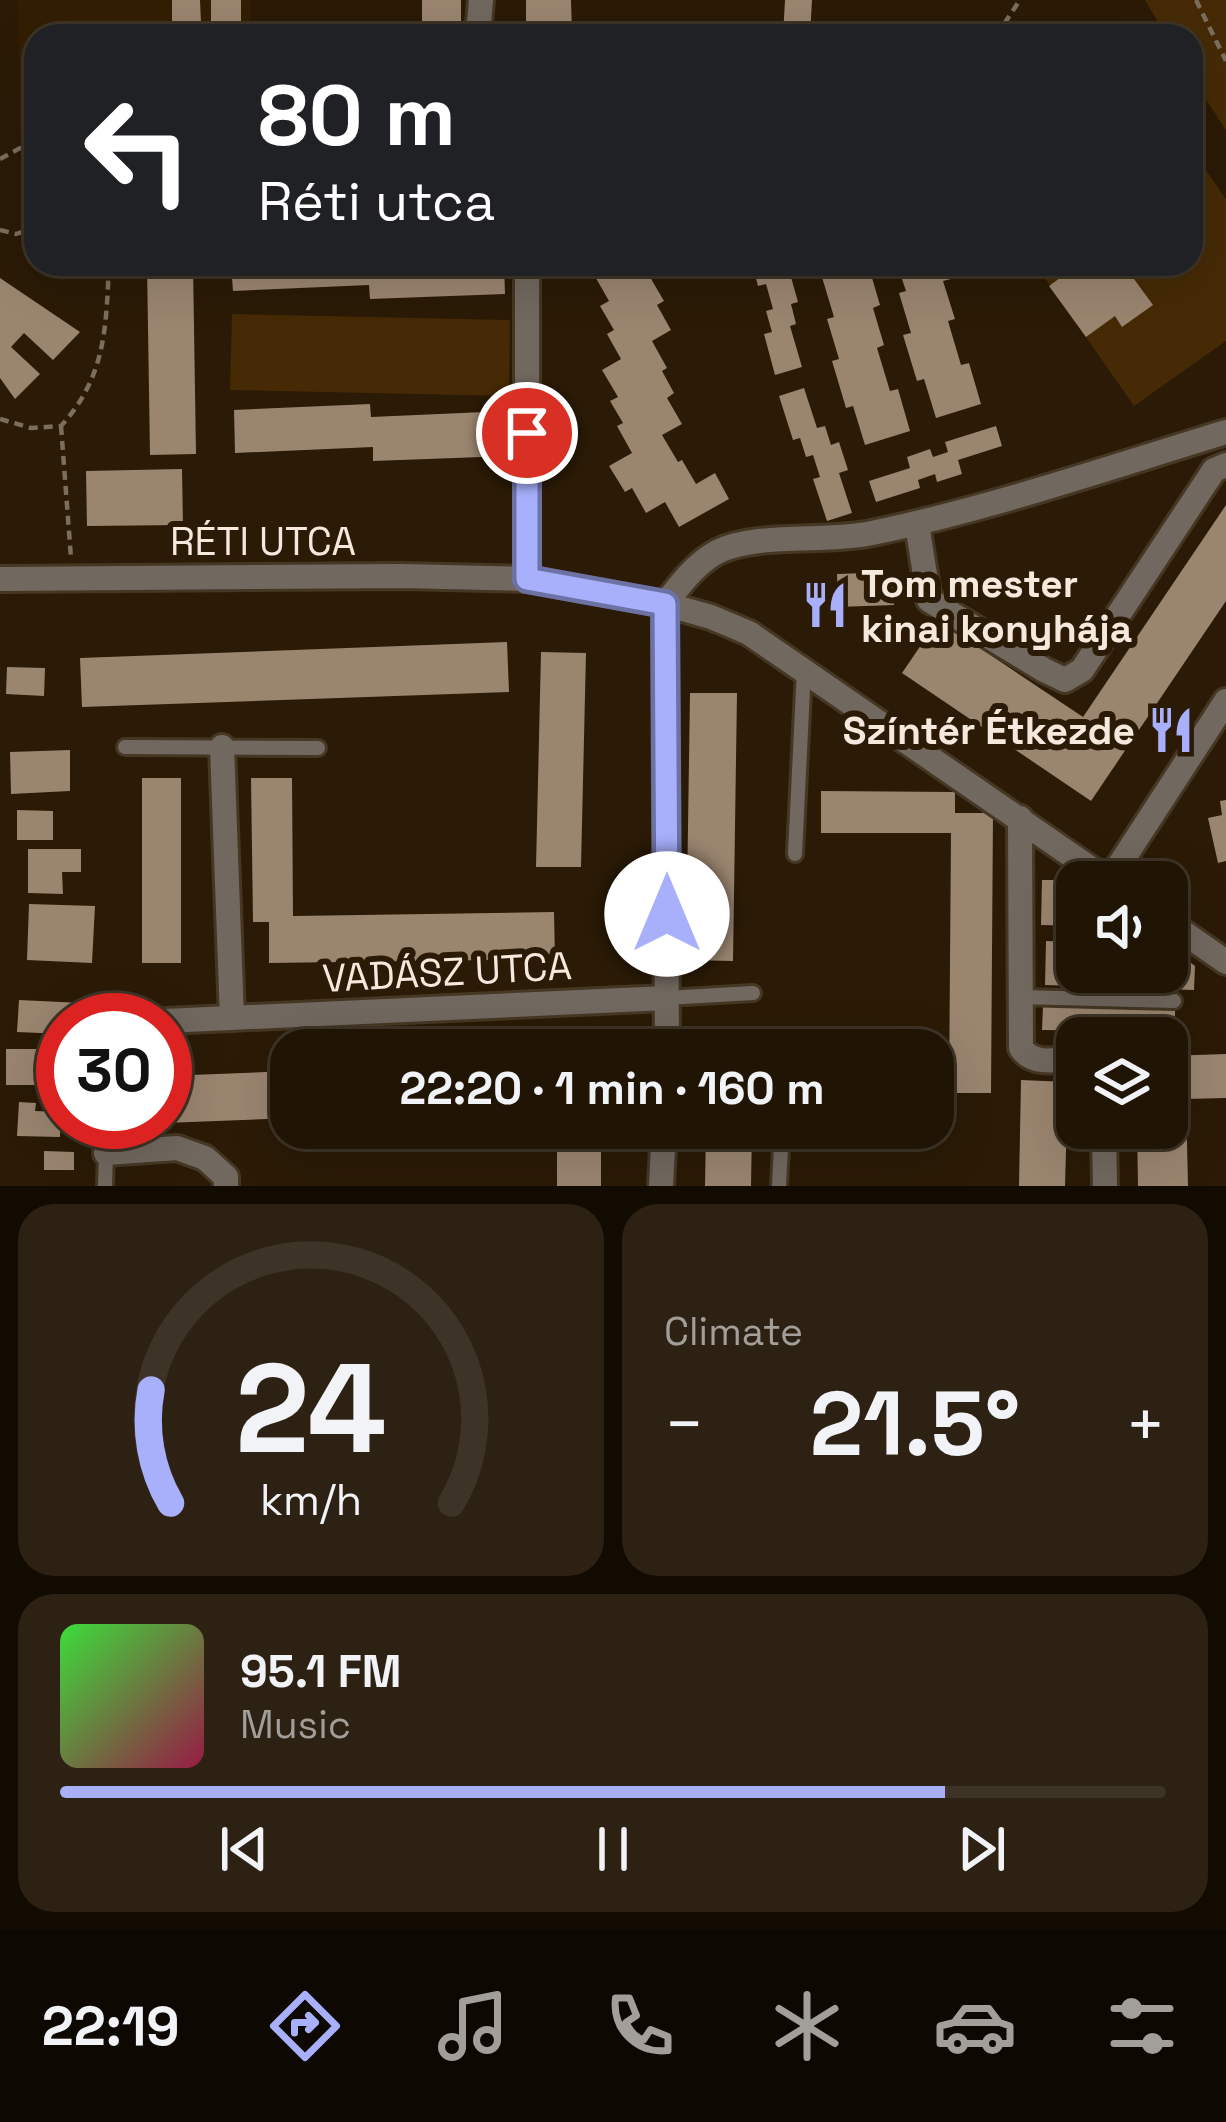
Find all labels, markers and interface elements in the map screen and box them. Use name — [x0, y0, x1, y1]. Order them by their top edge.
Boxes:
text: 80 m — [258, 62, 456, 170]
icon: left — [60, 72, 216, 228]
text: Réti utca — [258, 167, 495, 236]
pin — [476, 382, 578, 484]
icon: arrive — [494, 400, 560, 466]
street label: RÉTI UTCA — [170, 517, 356, 566]
place label: Tom mester kinai konyhája — [861, 559, 1132, 653]
restaurant icon: Tom mester kinai konyhája — [800, 580, 850, 630]
restaurant icon: Színtér Étkezde — [1146, 705, 1196, 755]
place label: Színtér Étkezde — [843, 706, 1135, 755]
position arrow — [604, 851, 730, 977]
map controls — [1056, 861, 1188, 1149]
button: sound — [1056, 861, 1188, 993]
street label: VADÁSZ UTCA — [321, 941, 573, 1003]
speed limit sign: 30 — [36, 993, 192, 1149]
button: layers — [1056, 1017, 1188, 1149]
text: 22:20 · 1 min · 160 m — [399, 1060, 825, 1117]
text: Climate — [664, 1307, 803, 1356]
text: 24 — [235, 1329, 387, 1488]
text: 21.5° — [810, 1366, 1020, 1481]
text: − — [664, 1382, 705, 1466]
text: + — [1125, 1382, 1166, 1466]
text: km/h — [260, 1473, 362, 1528]
text: 95.1 FM — [240, 1643, 401, 1700]
text: Music — [240, 1700, 351, 1749]
icon: previous — [211, 1816, 277, 1882]
icon: pause — [580, 1816, 646, 1882]
icon: next — [949, 1816, 1015, 1882]
icon: directions — [263, 1984, 347, 2068]
icon: music — [431, 1984, 515, 2068]
icon: phone — [598, 1984, 682, 2068]
icon: climate — [765, 1984, 849, 2068]
icon: car — [933, 1984, 1017, 2068]
icon: filters — [1100, 1984, 1184, 2068]
text: 22:19 — [42, 1992, 180, 2061]

